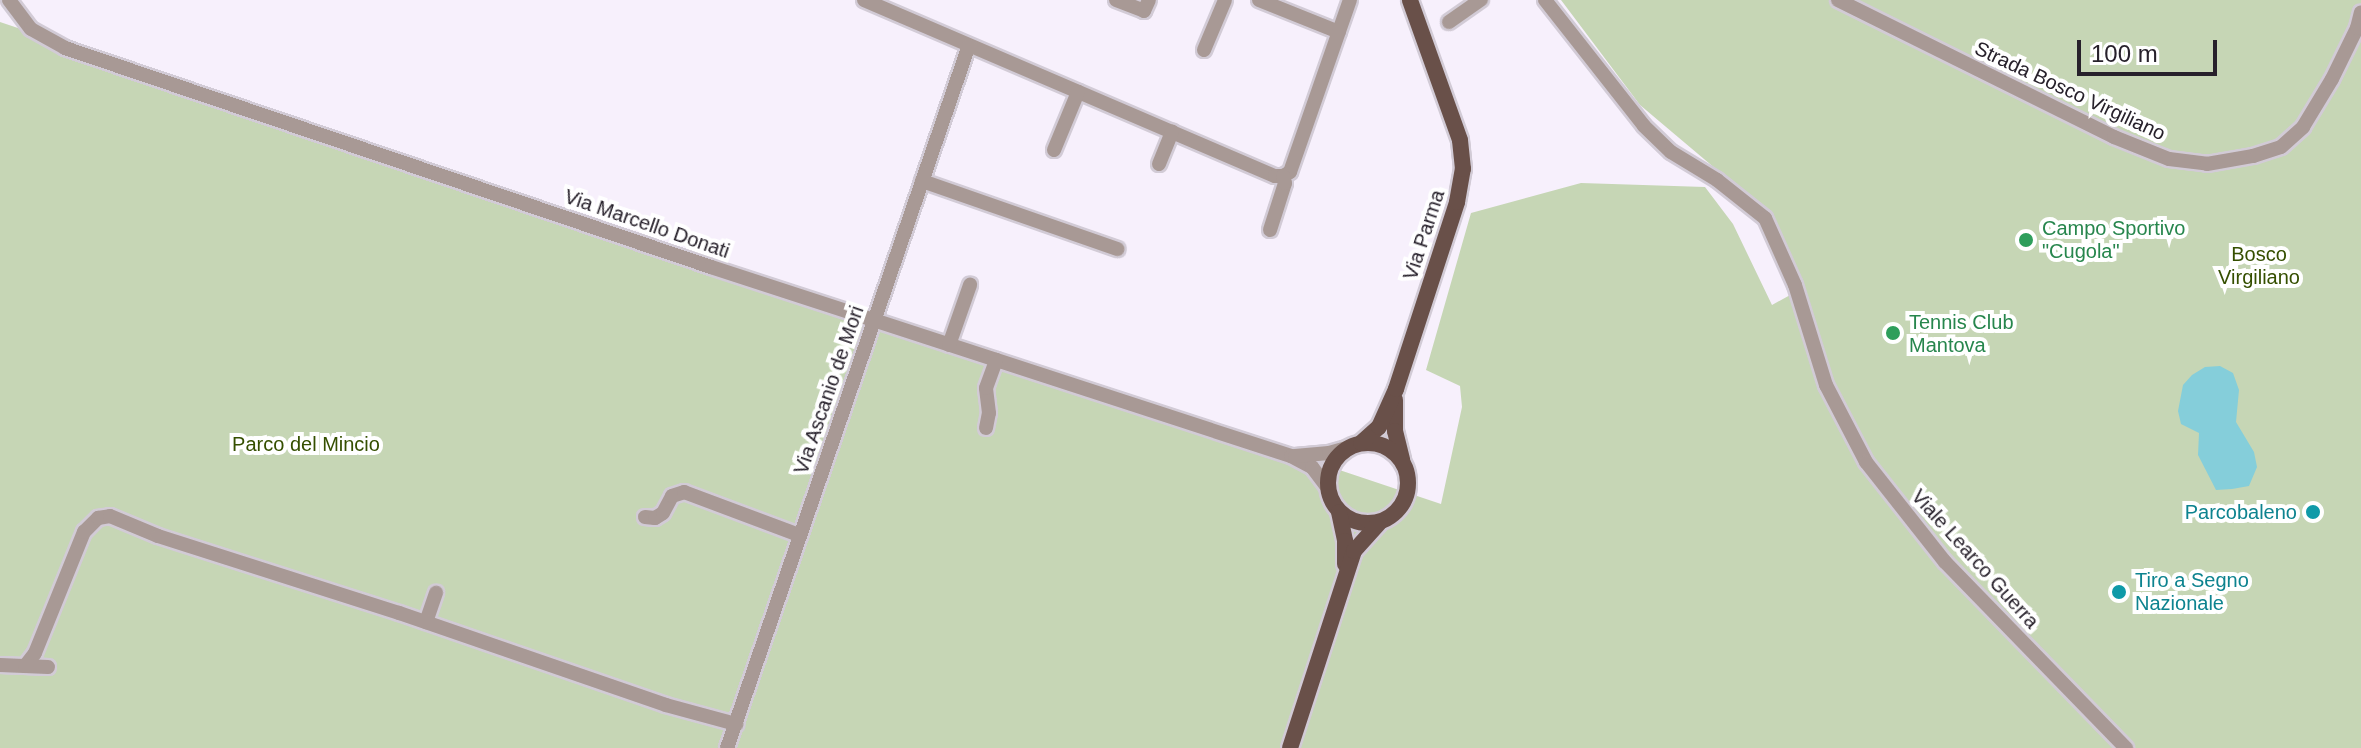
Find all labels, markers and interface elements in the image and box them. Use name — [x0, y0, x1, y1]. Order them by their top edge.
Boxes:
scale bar — [2081, 24, 2221, 74]
street label: Strada Bosco Virgiliano — [1971, 36, 2169, 146]
text: 100 m — [2091, 40, 2158, 67]
street label: Via Marcello Donati — [561, 184, 733, 264]
street label: Via Parma — [1398, 187, 1450, 283]
place label: Campo Sportivo "Cugola" — [2042, 216, 2185, 263]
marker: Campo Sportivo "Cugola" — [2017, 231, 2035, 249]
park label: Bosco Virgiliano — [2218, 242, 2300, 289]
street label: Via Ascanio de Mori — [789, 302, 869, 478]
place label: Tennis Club Mantova — [1909, 310, 2014, 357]
marker: Tennis Club Mantova — [1884, 324, 1902, 342]
park label: Parco del Mincio — [232, 432, 380, 456]
street label: Viale Learco Guerra — [1906, 485, 2044, 633]
place label: Parcobaleno — [2185, 500, 2297, 524]
marker: Parcobaleno — [2304, 503, 2322, 521]
place label: Tiro a Segno Nazionale — [2135, 568, 2249, 615]
marker: Tiro a Segno Nazionale — [2110, 583, 2128, 601]

